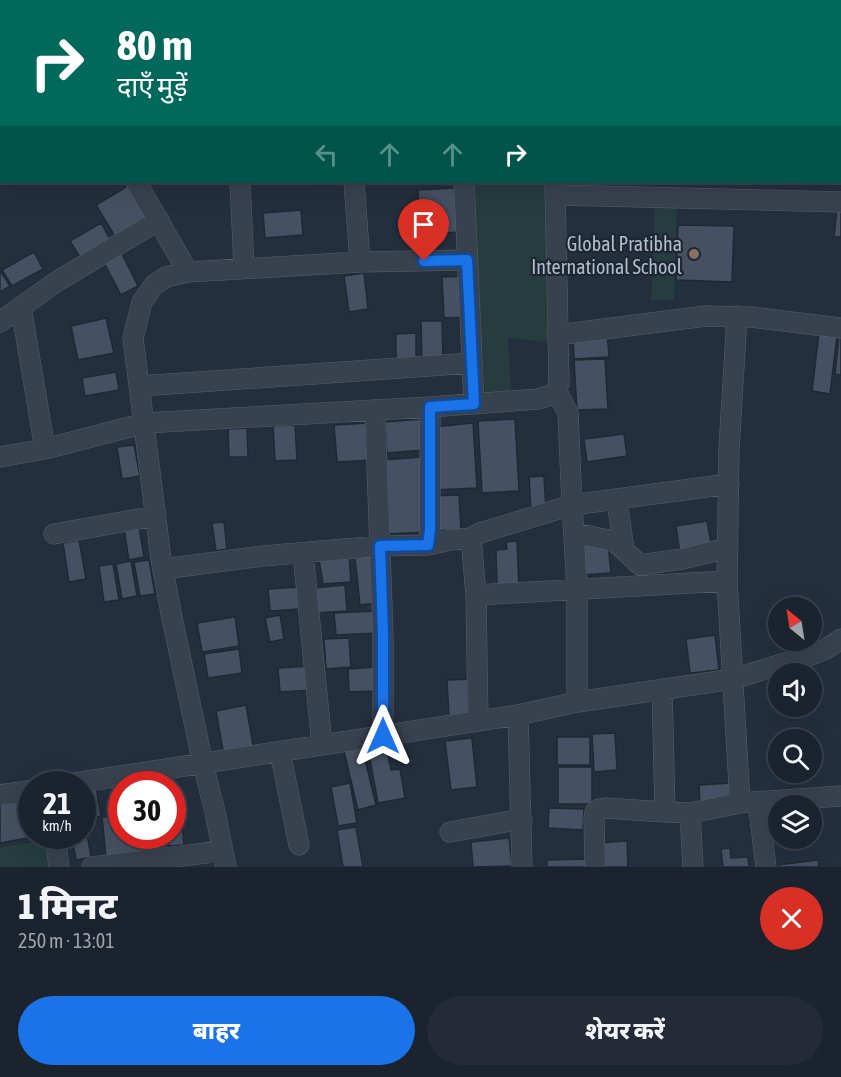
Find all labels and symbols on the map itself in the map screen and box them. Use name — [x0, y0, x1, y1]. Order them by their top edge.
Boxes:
pin — [398, 199, 449, 261]
place label: Global Pratibha International School — [531, 232, 683, 278]
marker: Global Pratibha International School — [687, 247, 701, 261]
north arrow — [768, 597, 822, 651]
position arrow — [351, 704, 415, 768]
speed limit sign: 30 — [108, 771, 186, 849]

